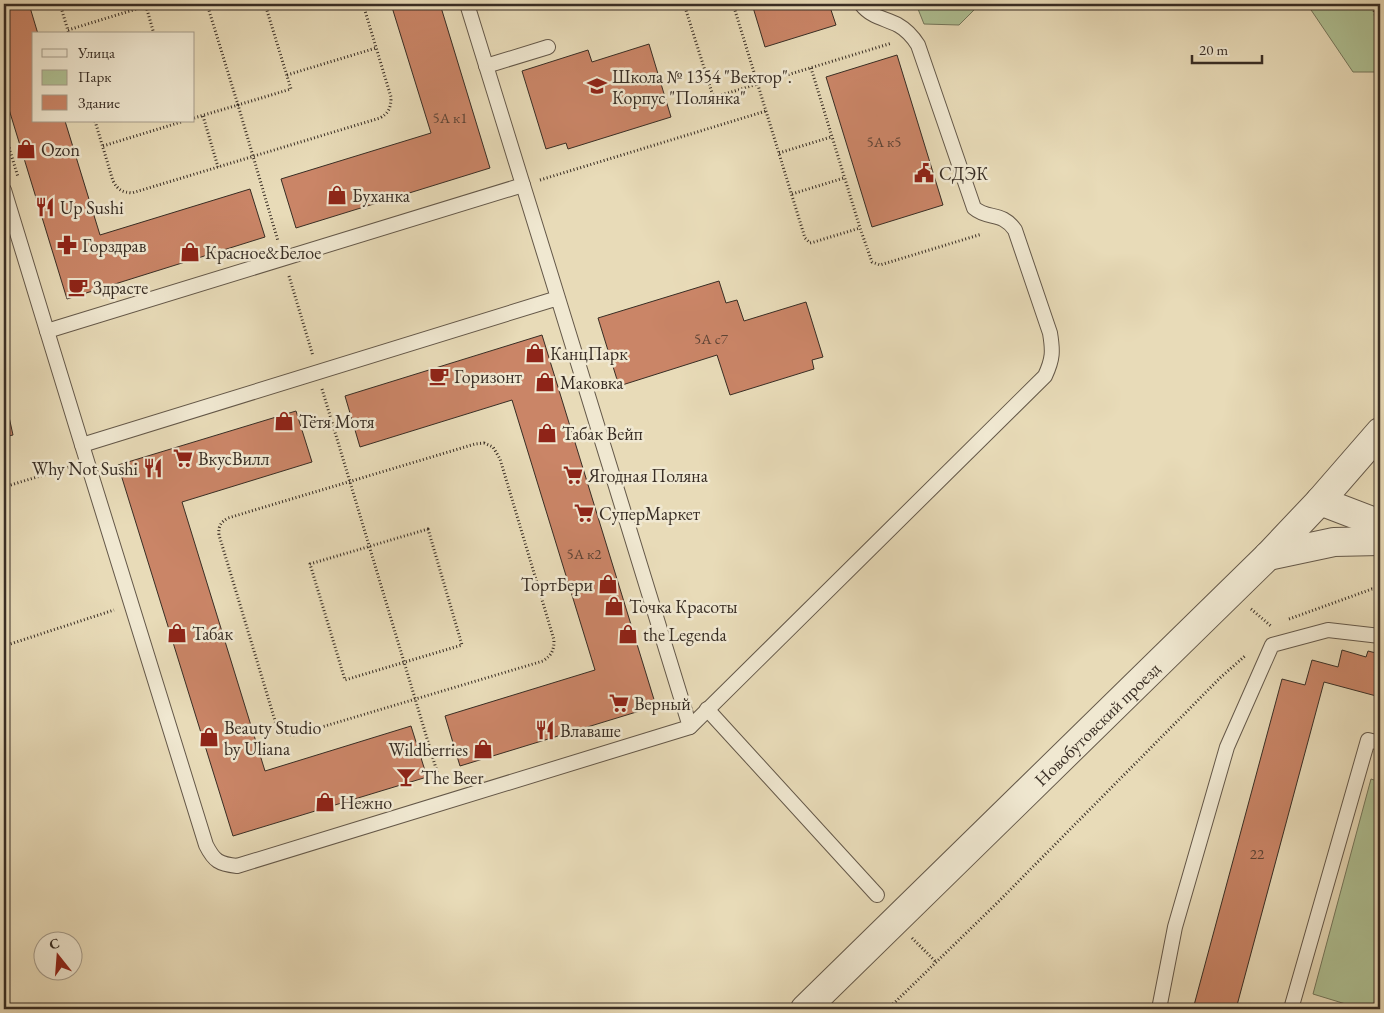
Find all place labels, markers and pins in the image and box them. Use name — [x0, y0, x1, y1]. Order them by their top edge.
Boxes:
place label: Школа № 1354 "Вектор". Корпус "Полянка" — [612, 65, 792, 109]
school or university icon: Школа № 1354 "Вектор". Корпус "Полянка" — [586, 75, 608, 97]
shop icon: Ozon — [15, 138, 37, 160]
place label: Ozon — [41, 138, 80, 161]
public building icon: СДЭК — [913, 162, 935, 184]
place label: СДЭК — [939, 162, 988, 185]
shop icon: Буханка — [326, 184, 348, 206]
place label: Буханка — [352, 184, 411, 207]
restaurant icon: Up Sushi — [34, 196, 56, 218]
place label: Up Sushi — [60, 196, 124, 219]
pharmacy icon: Горздрав — [56, 234, 78, 256]
place label: Горздрав — [82, 234, 147, 257]
shop icon: Красное&Белое — [179, 241, 201, 263]
place label: Красное&Белое — [205, 241, 321, 264]
cafe icon: Здрасте — [67, 276, 89, 298]
place label: Здрасте — [93, 276, 148, 299]
shop icon: КанцПарк — [524, 342, 546, 364]
place label: КанцПарк — [550, 342, 628, 365]
cafe icon: Горизонт — [428, 365, 450, 387]
place label: Горизонт — [454, 365, 523, 388]
shop icon: Маковка — [534, 371, 556, 393]
place label: Маковка — [560, 371, 624, 394]
shop icon: Тётя Мотя — [273, 410, 295, 432]
place label: Тётя Мотя — [299, 410, 375, 433]
shop icon: Табак Вейп — [536, 422, 558, 444]
place label: Табак Вейп — [562, 422, 643, 445]
supermarket icon: ВкусВилл — [172, 447, 194, 469]
place label: ВкусВилл — [198, 447, 270, 470]
place label: Why Not Sushi — [32, 457, 139, 480]
restaurant icon: Why Not Sushi — [142, 457, 164, 479]
supermarket icon: Ягодная Поляна — [562, 464, 584, 486]
place label: Ягодная Поляна — [587, 464, 709, 487]
supermarket icon: СуперМаркет — [573, 502, 595, 524]
place label: СуперМаркет — [599, 502, 701, 525]
place label: ТортБери — [521, 573, 593, 596]
shop icon: ТортБери — [597, 573, 619, 595]
shop icon: Точка Красоты — [603, 595, 625, 617]
place label: Точка Красоты — [629, 595, 738, 618]
shop icon: Табак — [166, 622, 188, 644]
place label: Табак — [192, 622, 233, 645]
shop icon: the Legenda — [617, 623, 639, 645]
place label: the Legenda — [643, 623, 728, 646]
supermarket icon: Верный — [608, 692, 630, 714]
place label: Верный — [634, 692, 691, 715]
place label: Beauty Studio by Uliana — [224, 716, 321, 760]
restaurant icon: Влаваше — [534, 719, 556, 741]
place label: Влаваше — [560, 719, 621, 742]
shop icon: Beauty Studio by Uliana — [198, 726, 220, 748]
place label: Wildberries — [388, 738, 468, 761]
shop icon: Wildberries — [472, 738, 494, 760]
bar icon: The Beer — [395, 766, 417, 788]
place label: The Beer — [421, 766, 483, 789]
shop icon: Нежно — [314, 791, 336, 813]
place label: Нежно — [340, 791, 392, 814]

